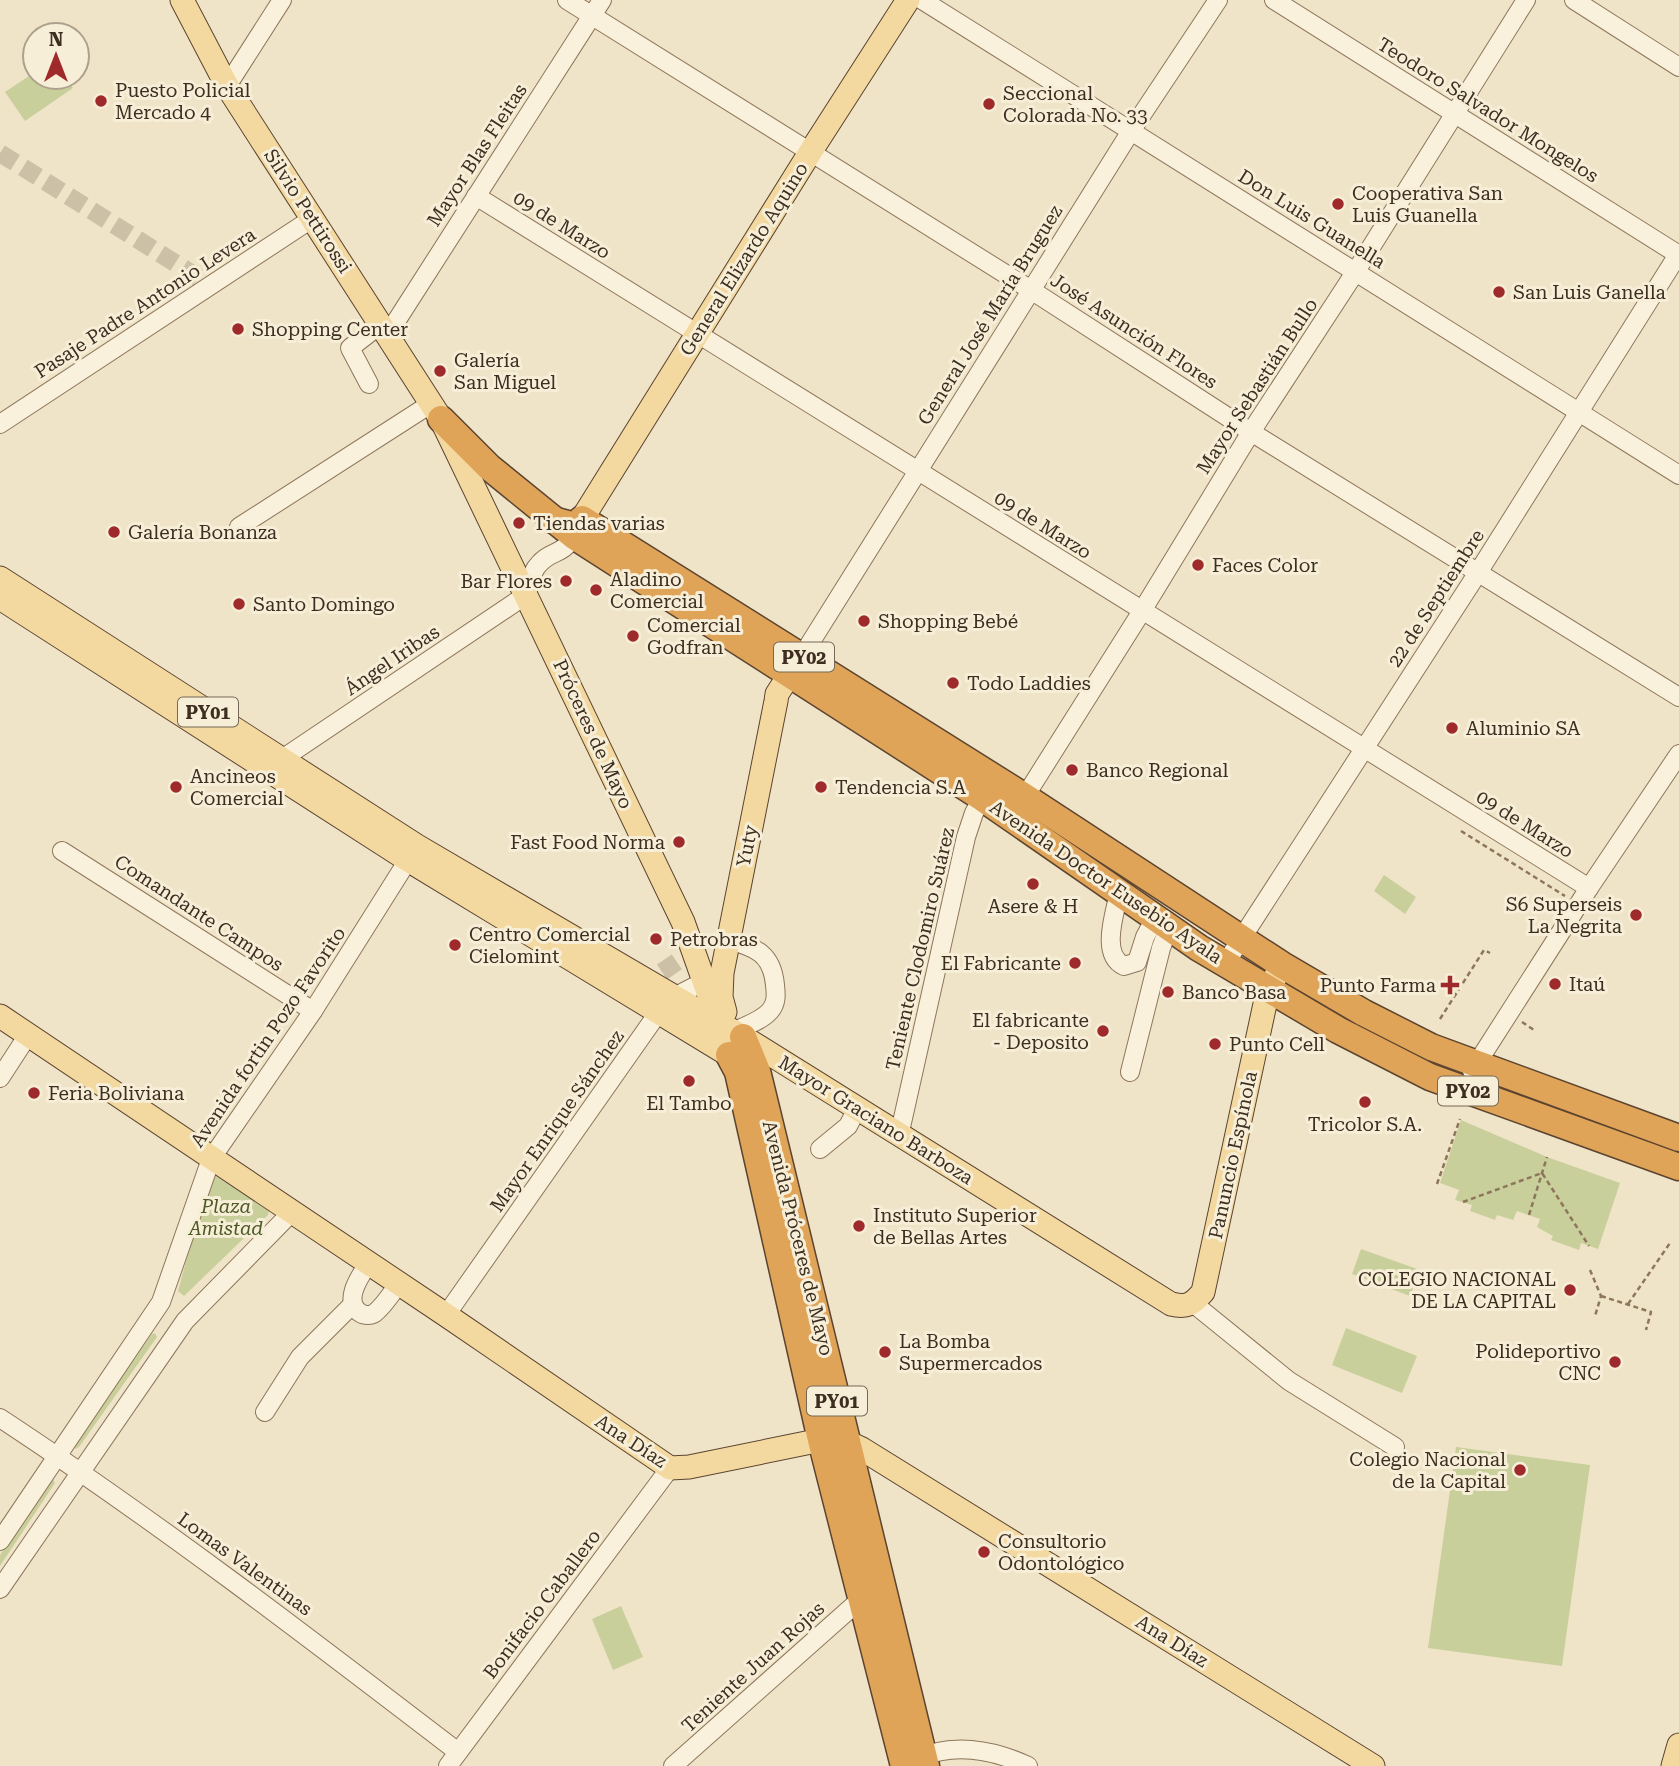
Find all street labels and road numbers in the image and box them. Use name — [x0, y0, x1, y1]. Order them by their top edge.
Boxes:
street label: Teodoro Salvador Mongelos — [1373, 32, 1603, 188]
street label: Mayor Blas Fleitas — [422, 79, 532, 231]
street label: Silvio Pettirossi — [259, 145, 357, 277]
street label: General Elizardo Aquino — [675, 158, 813, 360]
street label: Don Luis Guanella — [1234, 164, 1390, 274]
street label: 09 de Marzo — [509, 186, 615, 264]
street label: General José María Bruguez — [913, 201, 1067, 429]
street label: Pasaje Padre Antonio Levera — [30, 222, 260, 383]
street label: José Asunción Flores — [1046, 268, 1222, 394]
street label: Mayor Sebastián Bullo — [1192, 294, 1322, 478]
street label: 09 de Marzo — [990, 486, 1096, 564]
street label: 22 de Septiembre — [1383, 525, 1489, 671]
street label: Ángel Iribas — [340, 620, 444, 700]
road number: PY02 — [774, 642, 834, 672]
street label: Próceres de Mayo — [548, 656, 638, 812]
road number: PY01 — [178, 698, 238, 726]
street label: 09 de Marzo — [1472, 785, 1578, 863]
street label: Avenida Doctor Eusebio Ayala — [985, 795, 1227, 969]
street label: Yuty — [732, 822, 762, 869]
street label: Teniente Clodomiro Suárez — [881, 825, 959, 1073]
street label: Comandante Campos — [110, 850, 288, 976]
street label: Avenida fortin Pozo Favorito — [186, 923, 350, 1151]
street label: Mayor Enrique Sánchez — [485, 1025, 629, 1216]
street label: Mayor Graciano Barboza — [774, 1051, 978, 1190]
street label: Panuncio Espínola — [1204, 1068, 1262, 1241]
road number: PY02 — [1438, 1076, 1498, 1106]
street label: Avenida Próceres de Mayo — [758, 1118, 838, 1358]
road number: PY01 — [807, 1386, 867, 1416]
street label: Ana Díaz — [591, 1409, 671, 1473]
street label: Lomas Valentinas — [173, 1507, 317, 1621]
street label: Bonifacio Caballero — [478, 1525, 606, 1683]
street label: Teniente Juan Rojas — [677, 1597, 829, 1737]
street label: Ana Díaz — [1132, 1610, 1212, 1672]

